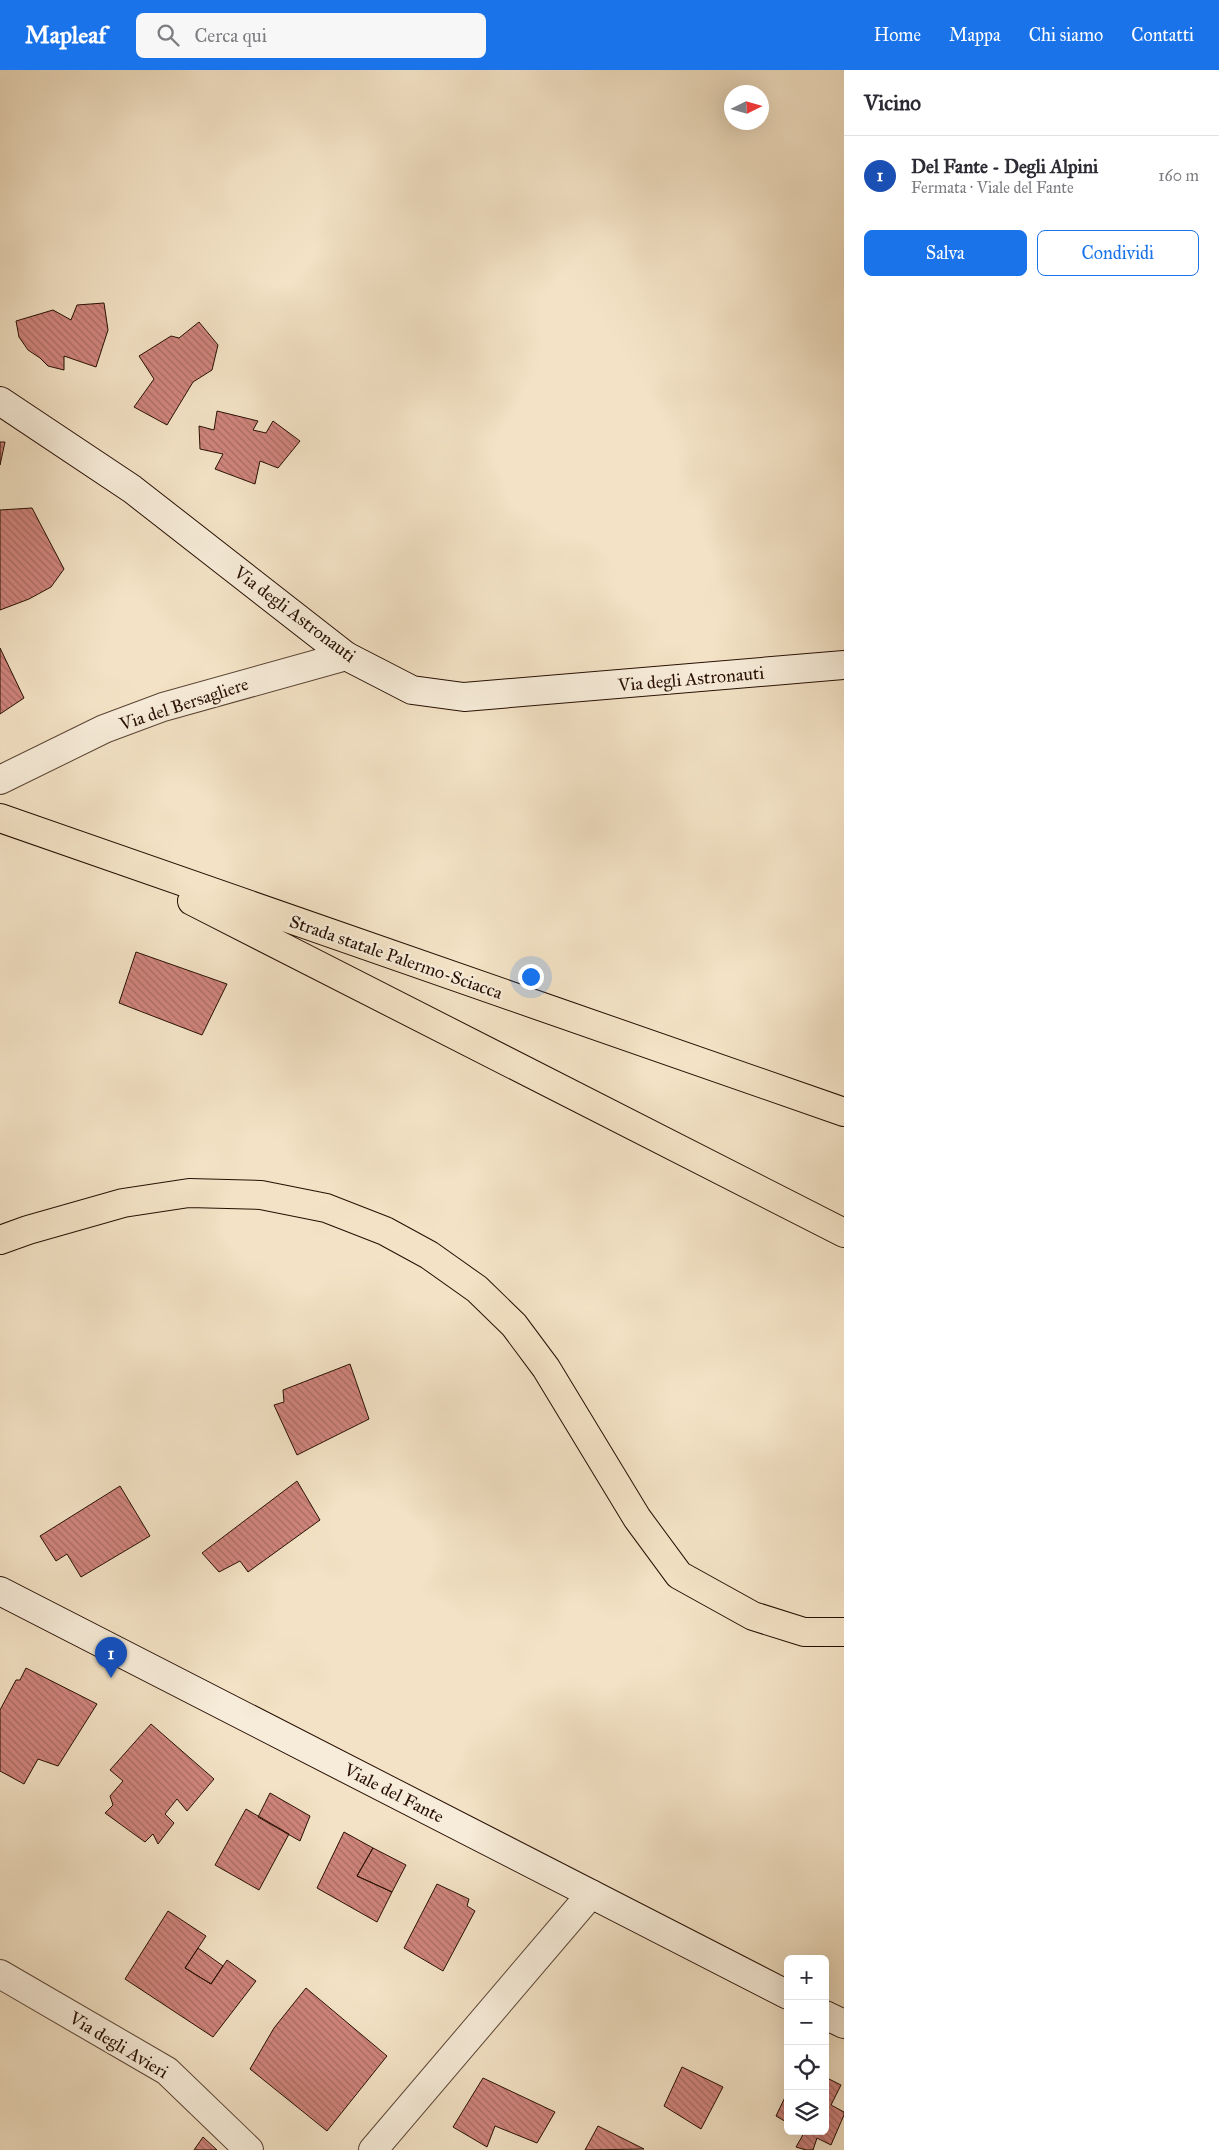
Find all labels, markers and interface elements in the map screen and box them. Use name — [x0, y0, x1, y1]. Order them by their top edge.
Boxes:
search box — [136, 13, 486, 58]
text: Mapleaf — [25, 20, 106, 50]
icon: search — [154, 21, 182, 49]
text: Cerca qui — [194, 24, 267, 47]
text: Home — [874, 24, 921, 46]
text: Mappa — [949, 24, 1001, 46]
text: Chi siamo — [1029, 24, 1103, 46]
text: Contatti — [1131, 24, 1194, 46]
north arrow — [724, 85, 769, 130]
text: Vicino — [864, 90, 921, 116]
text: Del Fante - Degli Alpini — [911, 155, 1098, 178]
text: 1 — [877, 166, 883, 185]
text: 160 m — [1158, 166, 1199, 185]
text: Fermata · Viale del Fante — [911, 178, 1074, 197]
button: Salva — [864, 230, 1027, 276]
button: Condividi — [1037, 230, 1199, 276]
street label: Via degli Astronauti — [228, 560, 360, 668]
street label: Via degli Astronauti — [616, 662, 765, 697]
street label: Via del Bersagliere — [116, 673, 252, 736]
street label: Strada statale Palermo-Sciacca — [287, 910, 506, 1004]
your location — [518, 964, 544, 990]
pin: 1 — [95, 1637, 127, 1678]
street label: Viale del Fante — [340, 1758, 448, 1828]
map controls — [784, 1955, 829, 2135]
button: + — [784, 1955, 829, 2000]
button: − — [784, 2000, 829, 2045]
street label: Via degli Avieri — [64, 2006, 173, 2084]
button: locate — [784, 2045, 829, 2090]
button: layers — [784, 2090, 829, 2135]

